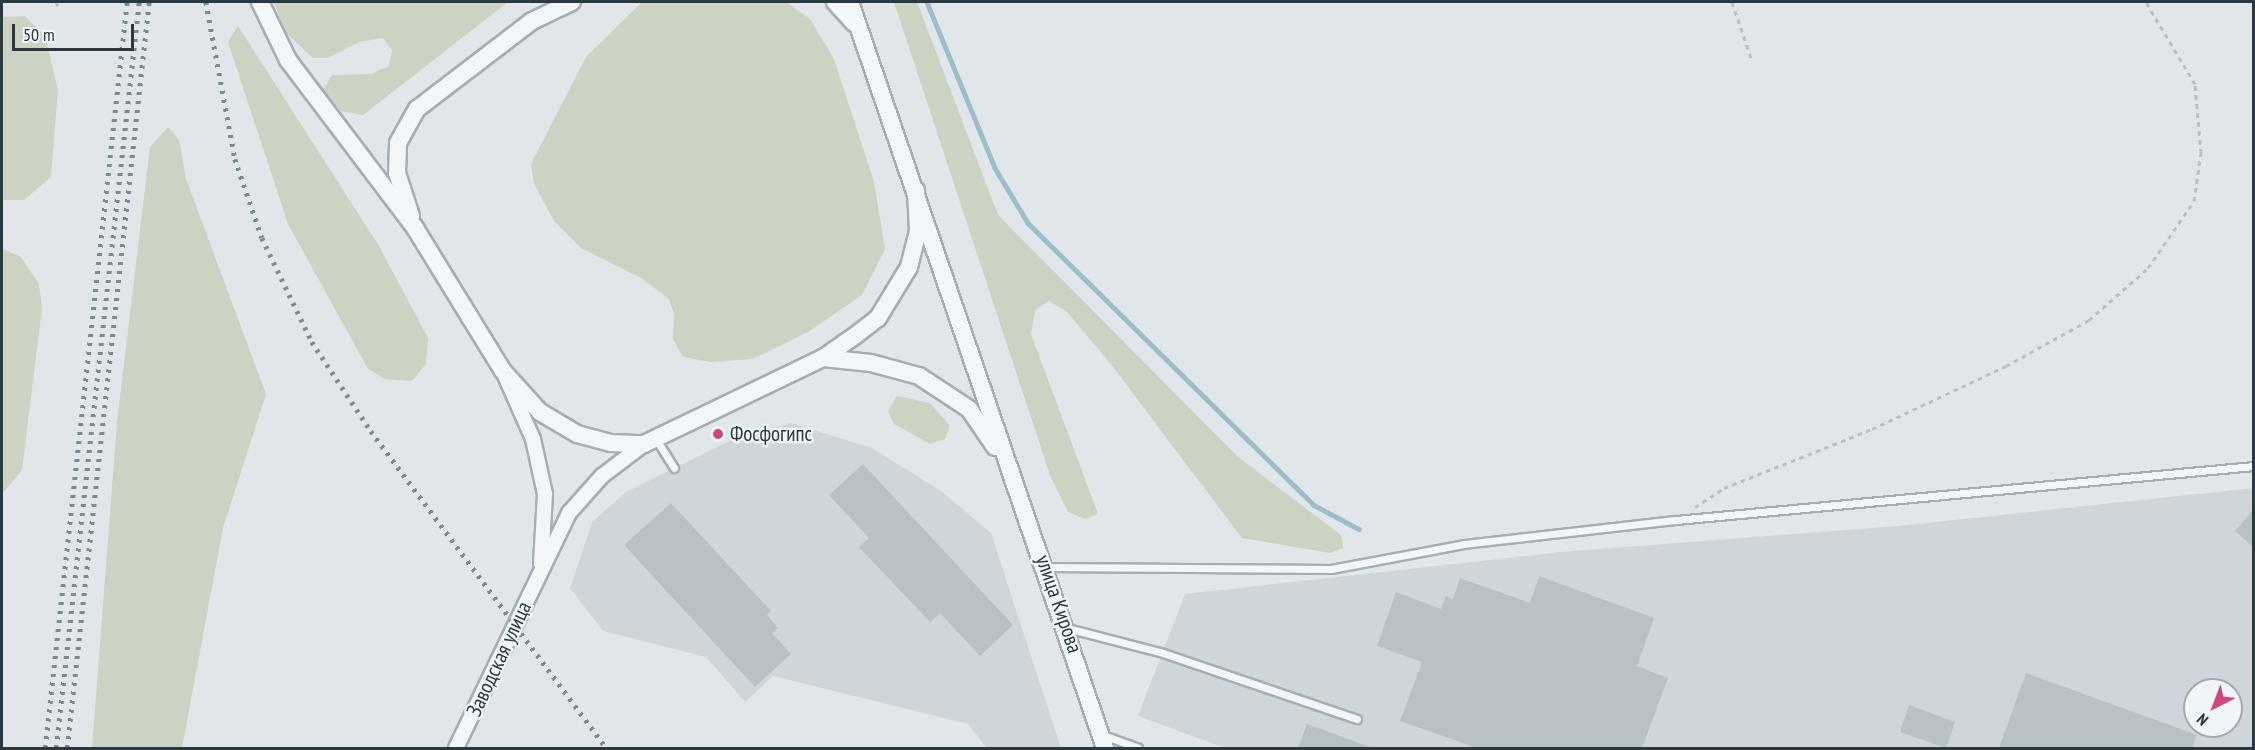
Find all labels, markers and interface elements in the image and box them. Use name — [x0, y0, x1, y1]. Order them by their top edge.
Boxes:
scale bar — [15, 12, 136, 50]
text: 50 m — [23, 23, 55, 46]
place label: Фосфогипс — [730, 421, 812, 447]
marker: Фосфогипс — [711, 427, 725, 441]
street label: улица Кирова — [1030, 552, 1088, 656]
street label: Заводская улица — [461, 598, 537, 720]
north arrow — [2183, 678, 2243, 738]
text: N — [2192, 710, 2212, 730]

